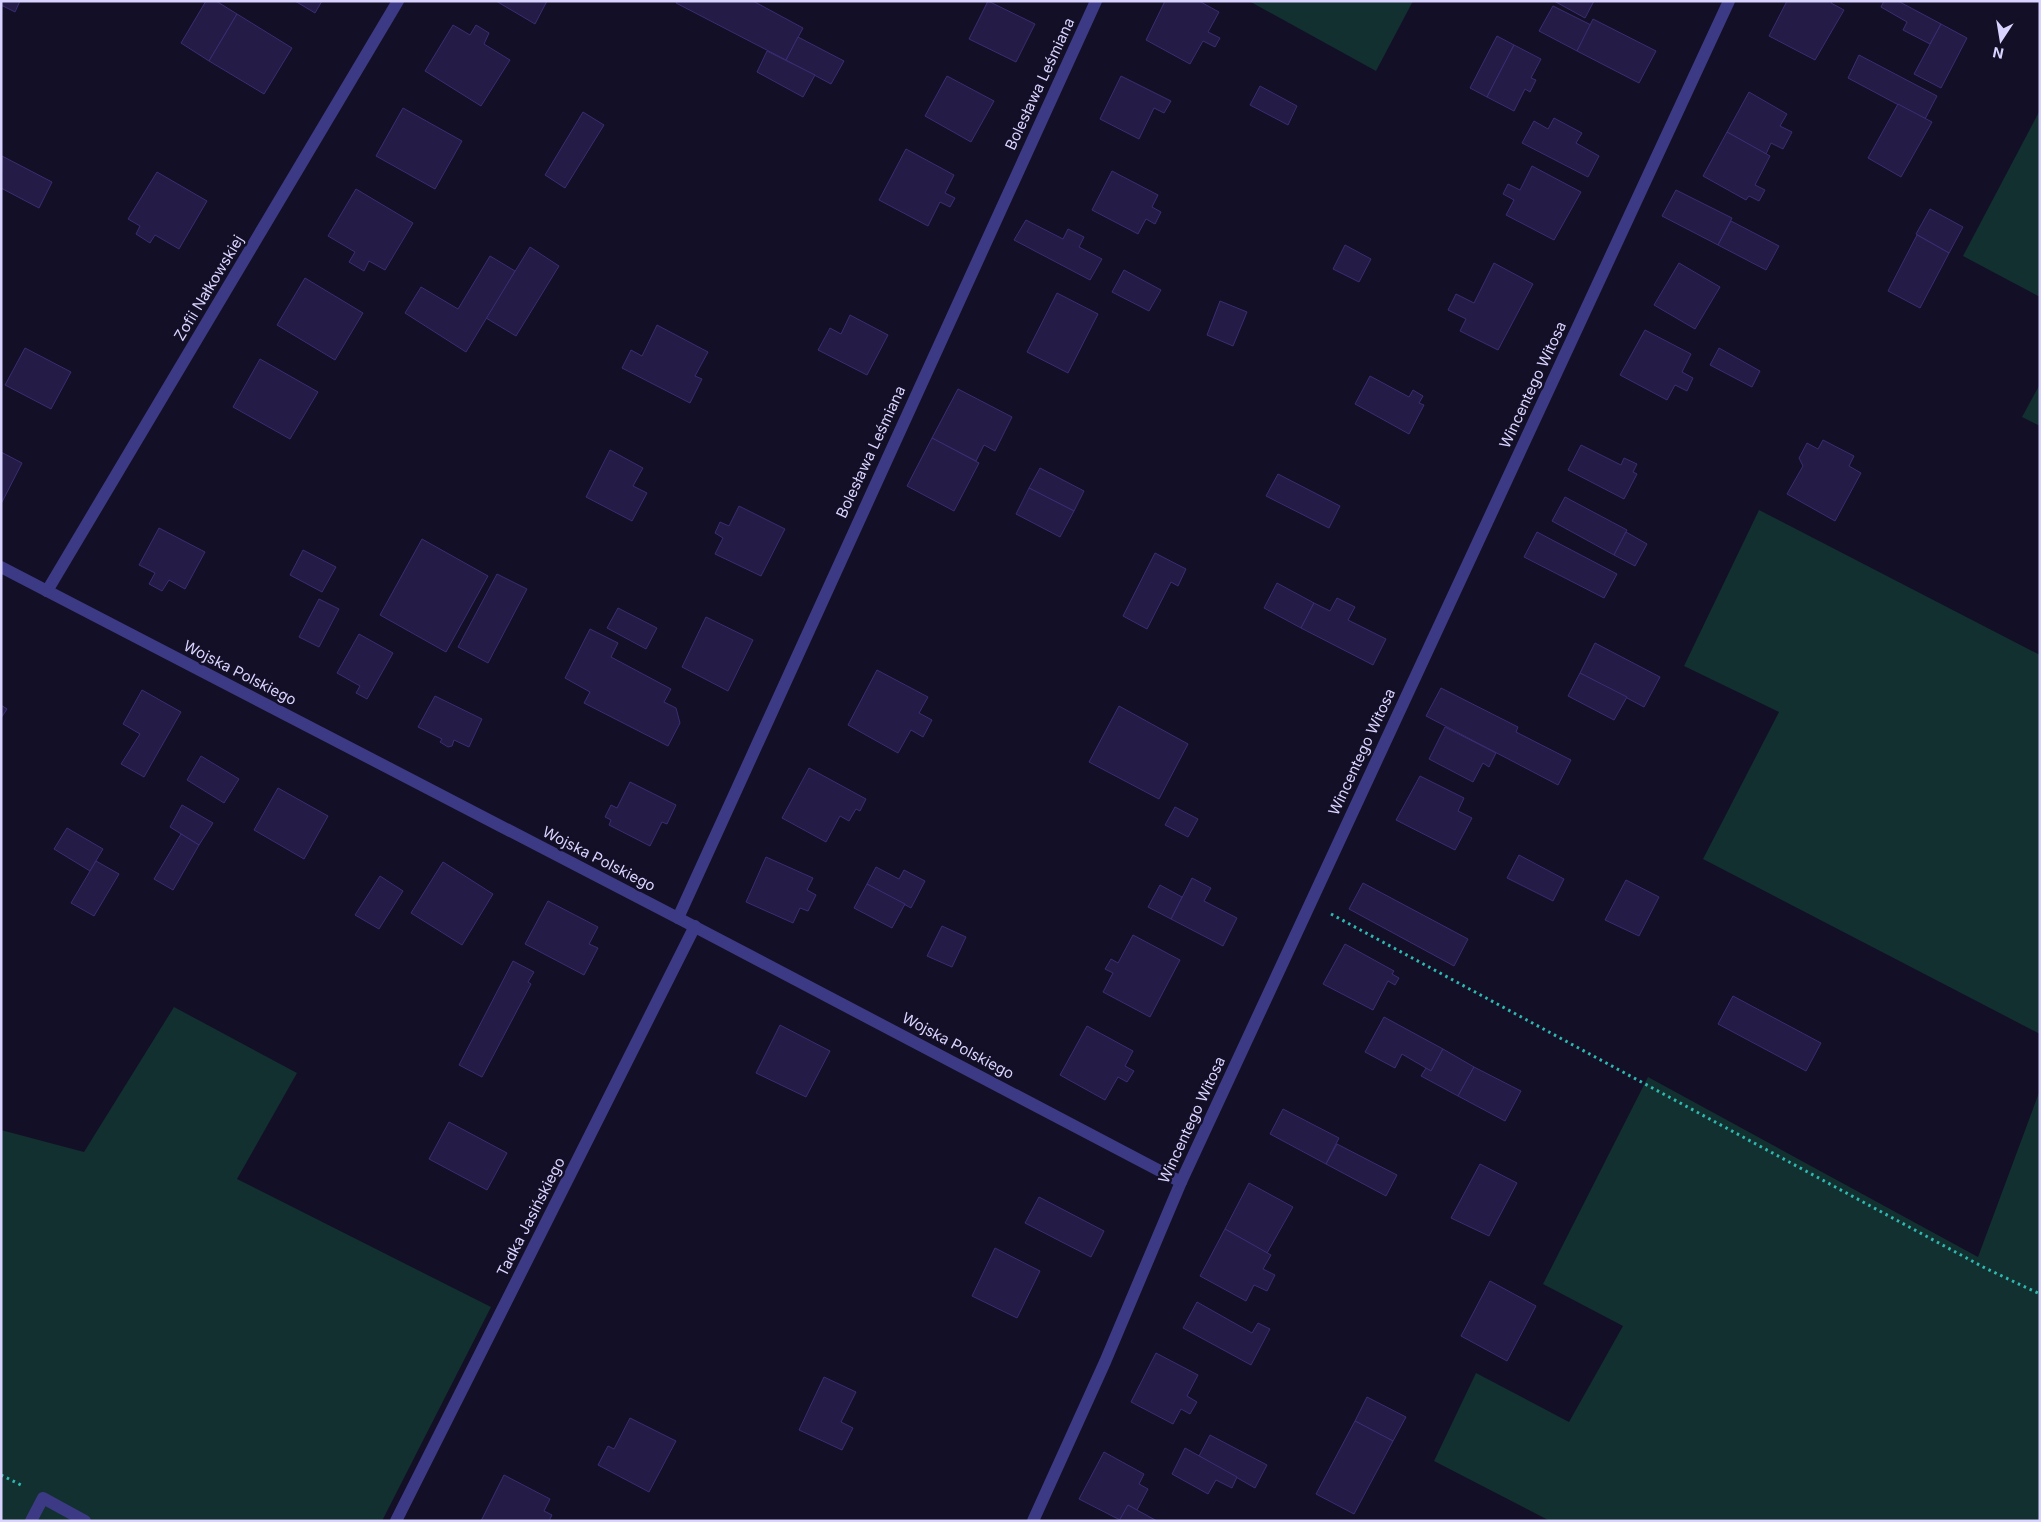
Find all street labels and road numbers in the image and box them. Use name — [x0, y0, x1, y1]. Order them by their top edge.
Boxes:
street label: Bolesława Leśmiana — [1001, 15, 1079, 153]
street label: Zofii Nałkowskiej — [170, 231, 248, 344]
street label: Wincentego Witosa — [1495, 318, 1570, 451]
street label: Bolesława Leśmiana — [832, 383, 910, 521]
street label: Wojska Polskiego — [181, 636, 300, 709]
street label: Wincentego Witosa — [1324, 685, 1399, 818]
street label: Wojska Polskiego — [540, 822, 659, 895]
street label: Wojska Polskiego — [899, 1008, 1018, 1083]
street label: Wincentego Witosa — [1154, 1053, 1229, 1186]
street label: Tadka Jasińskiego — [492, 1154, 569, 1280]

